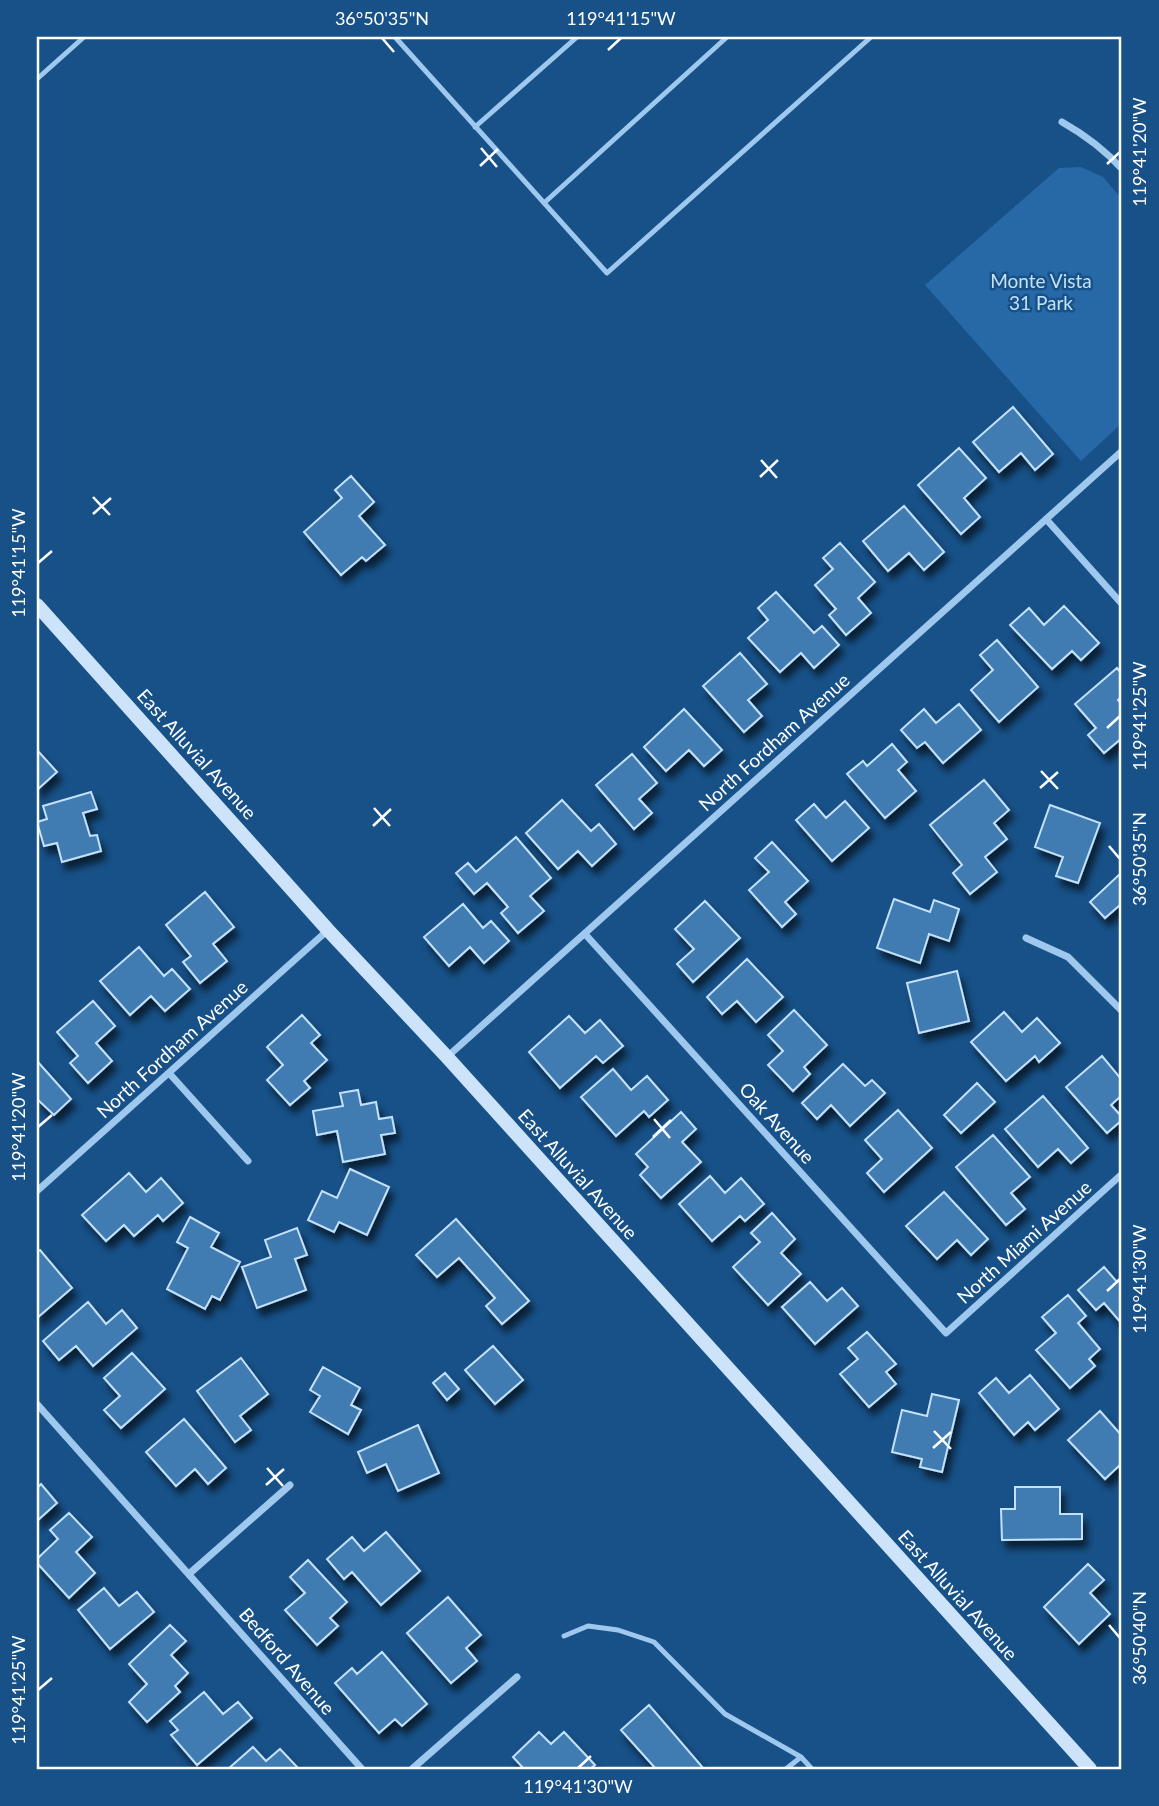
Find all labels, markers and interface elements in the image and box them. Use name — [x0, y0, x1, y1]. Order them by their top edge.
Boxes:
text: 36°50'35"N — [335, 7, 429, 29]
text: 119°41'15"W — [566, 7, 676, 29]
text: 119°41'20"W — [1128, 97, 1150, 207]
park label: Monte Vista 31 Park — [990, 269, 1092, 314]
text: 119°41'15"W — [7, 508, 29, 618]
text: 119°41'25"W — [1128, 661, 1150, 771]
street label: North Fordham Avenue — [694, 668, 854, 815]
street label: East Alluvial Avenue — [133, 684, 262, 824]
text: 36°50'35"N — [1128, 812, 1150, 906]
street label: North Fordham Avenue — [92, 975, 252, 1122]
text: 119°41'20"W — [7, 1072, 29, 1182]
street label: Oak Avenue — [735, 1077, 820, 1168]
street label: East Alluvial Avenue — [514, 1104, 643, 1244]
street label: North Miami Avenue — [952, 1175, 1096, 1308]
text: 119°41'30"W — [1128, 1224, 1150, 1334]
street label: East Alluvial Avenue — [894, 1525, 1023, 1665]
text: 36°50'40"N — [1128, 1591, 1150, 1685]
street label: Bedford Avenue — [235, 1602, 340, 1719]
text: 119°41'25"W — [7, 1635, 29, 1745]
text: 119°41'30"W — [523, 1775, 633, 1797]

